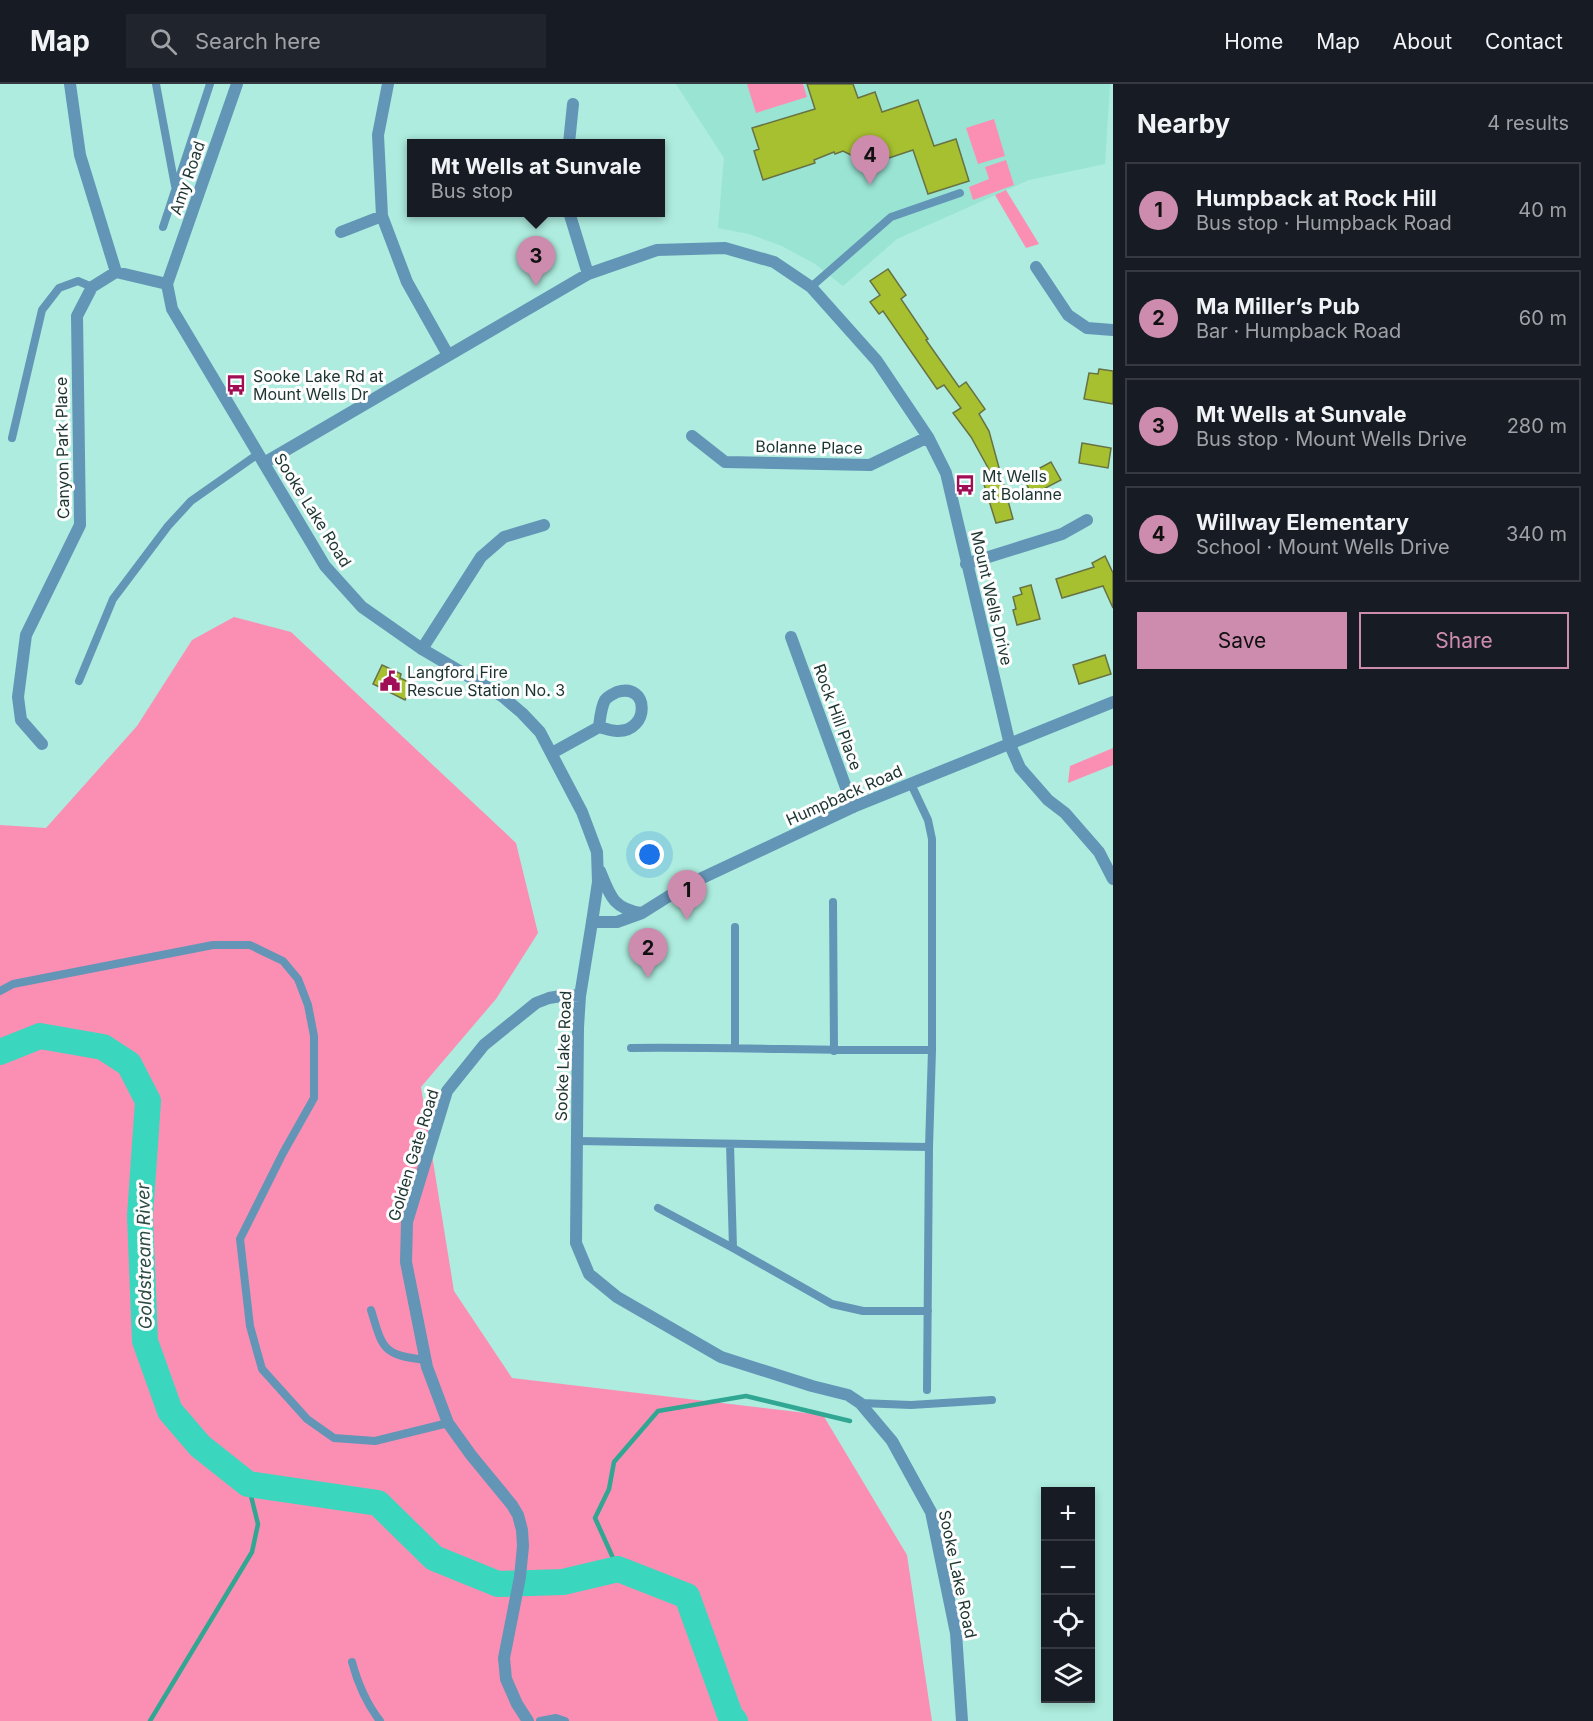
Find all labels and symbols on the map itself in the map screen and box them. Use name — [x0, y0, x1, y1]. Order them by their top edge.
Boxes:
pin: 4 — [850, 135, 890, 185]
street label: Amy Road — [165, 138, 209, 218]
pin: 3 — [516, 236, 556, 286]
place label: Sooke Lake Rd at Mount Wells Dr — [253, 366, 384, 404]
bus stop icon: Sooke Lake Rd at Mount Wells Dr — [224, 373, 248, 397]
street label: Canyon Park Place — [51, 377, 73, 519]
street label: Bolanne Place — [755, 436, 863, 458]
street label: Sooke Lake Road — [270, 449, 356, 571]
place label: Mt Wells at Bolanne — [982, 466, 1062, 504]
bus stop icon: Mt Wells at Bolanne — [953, 473, 977, 497]
street label: Mount Wells Drive — [967, 529, 1017, 667]
street label: Rock Hill Place — [810, 661, 866, 773]
place label: Langford Fire Rescue Station No. 3 — [407, 662, 565, 700]
public building icon: Langford Fire Rescue Station No. 3 — [378, 669, 402, 693]
street label: Humpback Road — [783, 760, 905, 830]
your location — [635, 840, 664, 869]
pin: 1 — [668, 870, 706, 920]
pin: 2 — [628, 928, 668, 978]
street label: Sooke Lake Road — [551, 990, 575, 1122]
street label: Golden Gate Road — [383, 1087, 443, 1223]
water label: Goldstream River — [132, 1181, 156, 1329]
street label: Sooke Lake Road — [935, 1508, 981, 1640]

